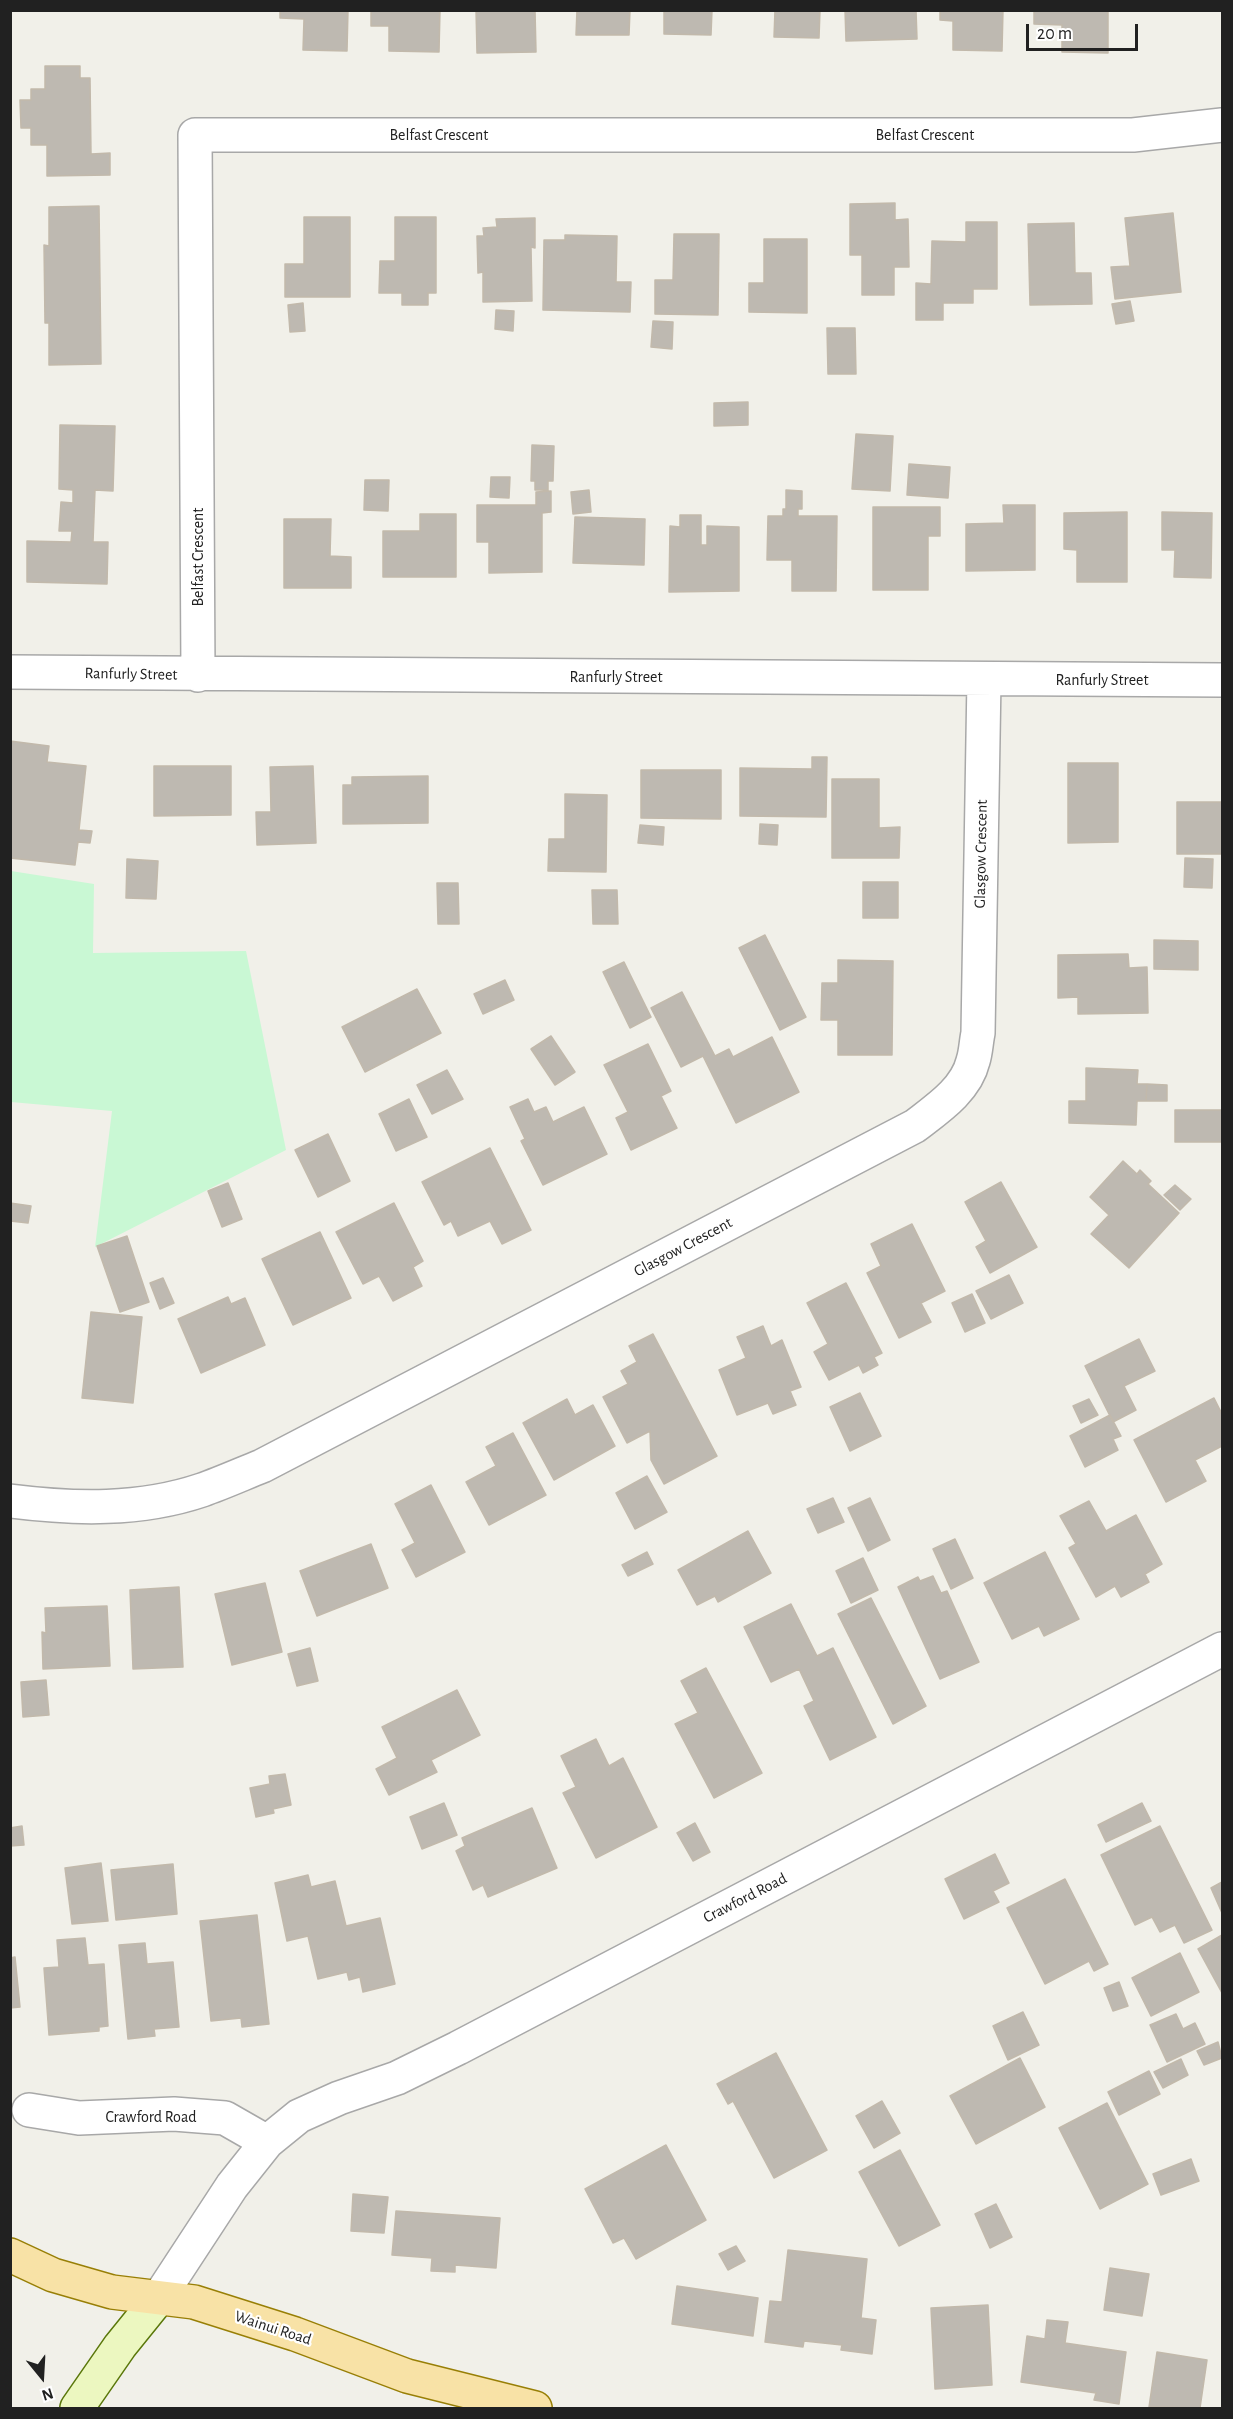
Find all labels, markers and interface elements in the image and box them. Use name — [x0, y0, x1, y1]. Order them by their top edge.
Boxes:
scale bar — [1029, 12, 1142, 50]
text: 20 m — [1037, 25, 1072, 43]
street label: Belfast Crescent — [390, 125, 488, 145]
street label: Belfast Crescent — [876, 125, 974, 145]
street label: Belfast Crescent — [188, 508, 208, 606]
street label: Ranfurly Street — [84, 664, 178, 684]
street label: Ranfurly Street — [570, 667, 662, 687]
street label: Ranfurly Street — [1056, 670, 1148, 690]
street label: Glasgow Crescent — [970, 799, 992, 909]
street label: Glasgow Crescent — [630, 1213, 736, 1281]
street label: Crawford Road — [700, 1869, 790, 1927]
street label: Crawford Road — [105, 2107, 197, 2127]
street label: Wainui Road — [232, 2307, 314, 2349]
north arrow — [12, 2347, 72, 2407]
text: N — [40, 2385, 55, 2403]

